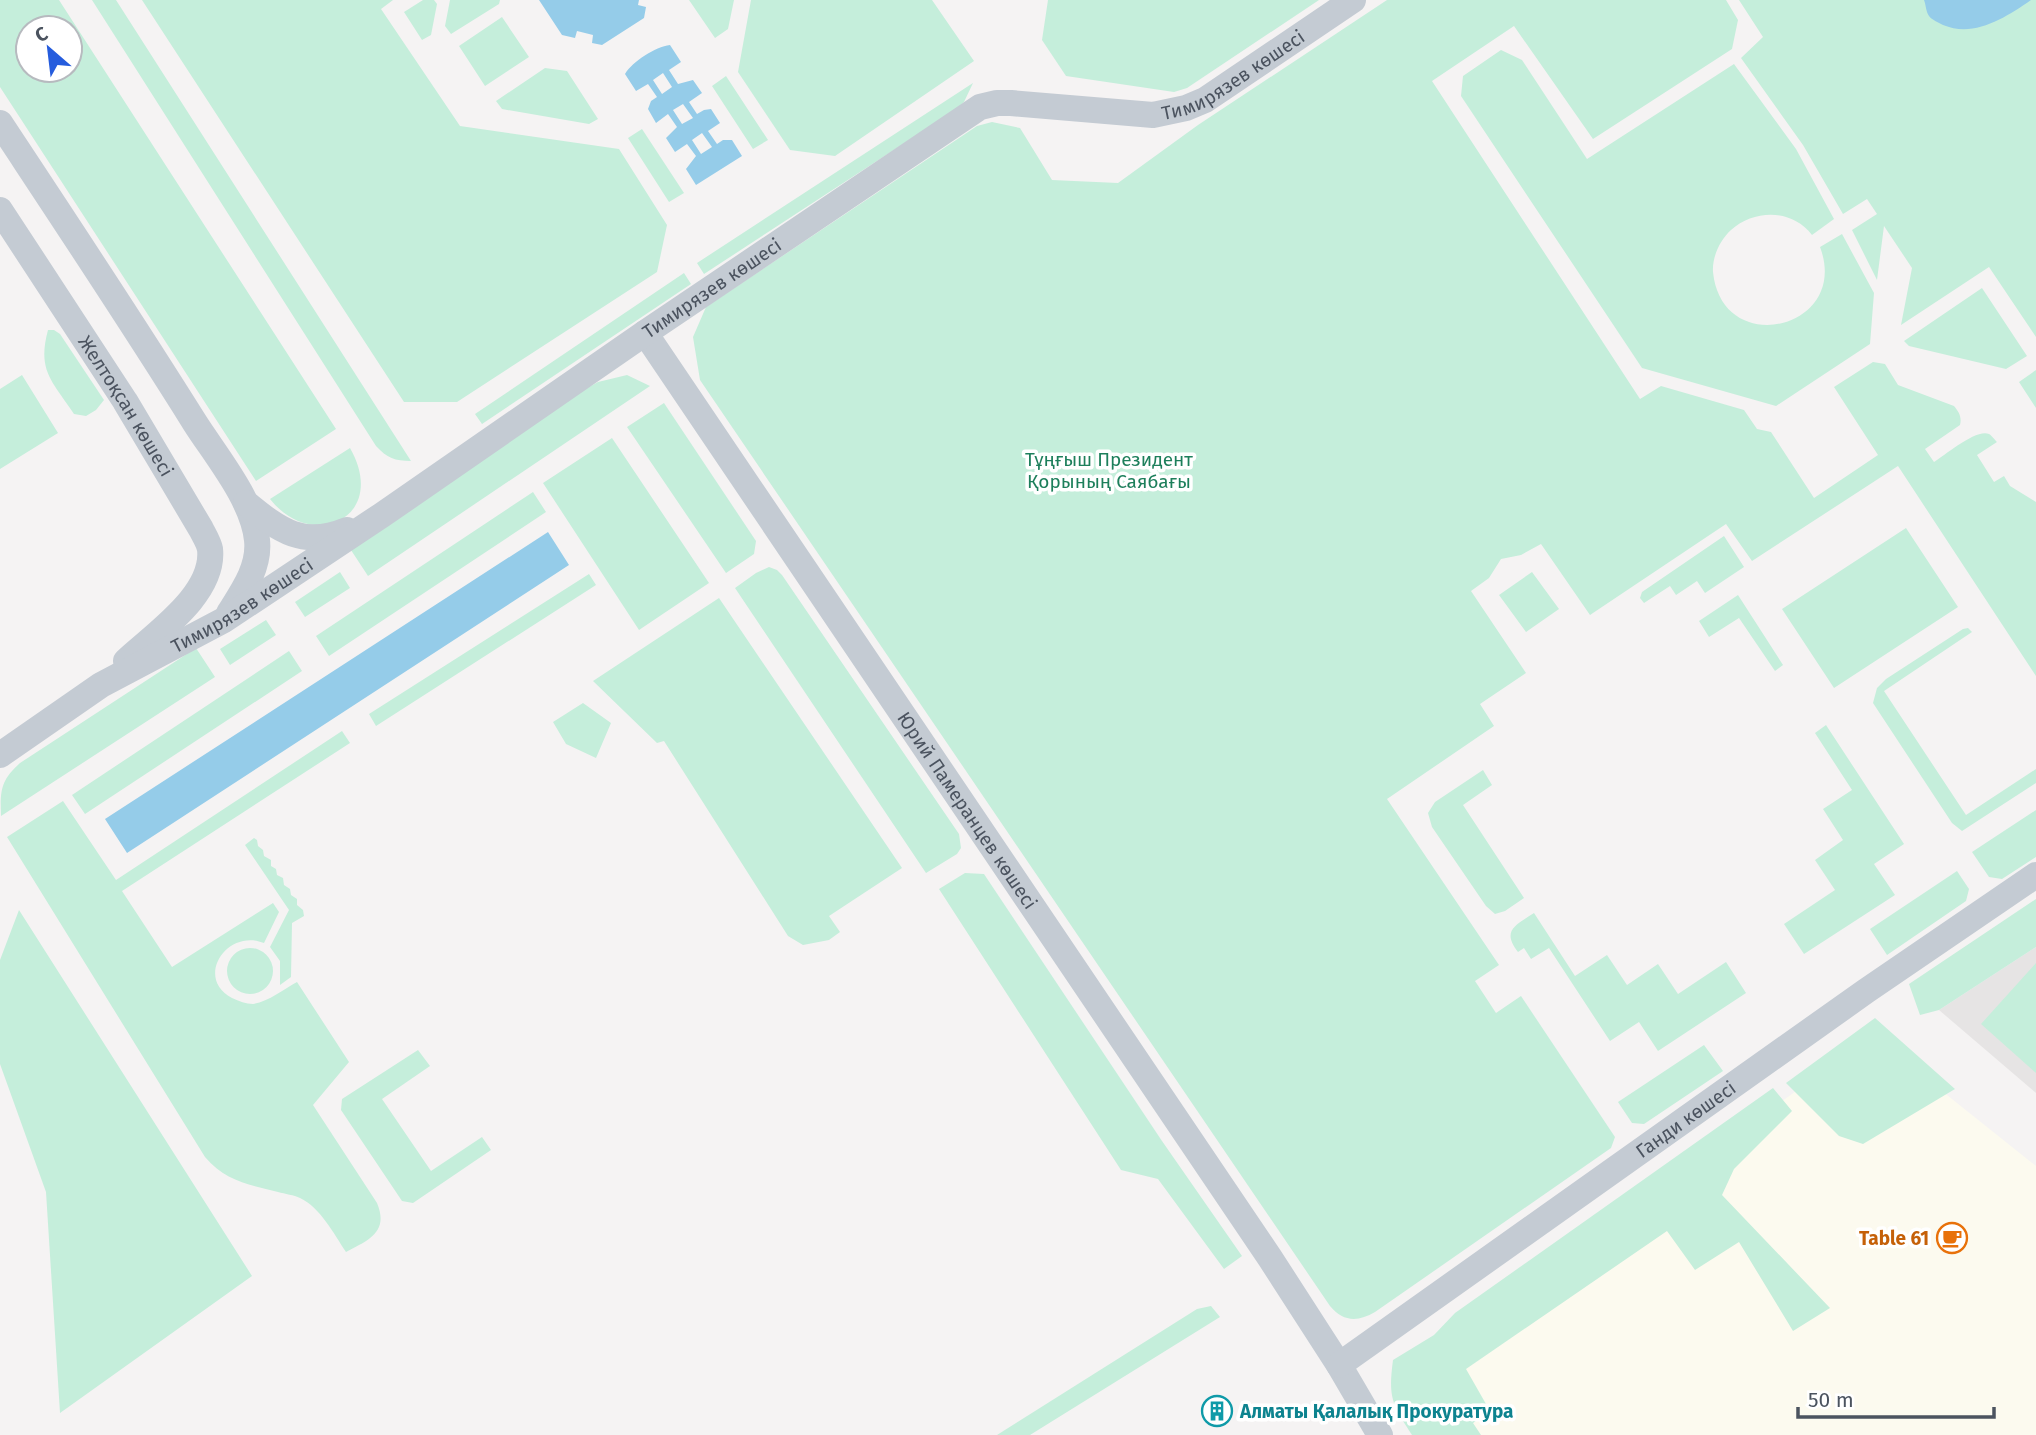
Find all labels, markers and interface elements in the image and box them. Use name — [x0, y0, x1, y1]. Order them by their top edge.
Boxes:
north arrow — [14, 14, 84, 84]
text: С — [31, 22, 52, 47]
street label: Тимирязев көшесі — [1159, 25, 1309, 124]
street label: Тимирязев көшесі — [638, 233, 786, 343]
street label: Желтоқсан көшесі — [74, 331, 179, 480]
park label: Тұңғыш Президент Қорының Саябағы — [1025, 448, 1193, 493]
street label: Тимирязев көшесі — [167, 553, 317, 657]
street label: Юрий Памеранцев көшесі — [893, 707, 1042, 913]
street label: Ганди көшесі — [1631, 1076, 1740, 1162]
cafe icon: Table 61 — [1935, 1221, 1969, 1255]
place label: Table 61 — [1859, 1227, 1929, 1250]
scale bar — [1798, 1376, 1994, 1420]
text: 50 m — [1808, 1387, 1854, 1413]
building icon: Алматы Қалалық Прокуратура — [1200, 1394, 1234, 1428]
place label: Алматы Қалалық Прокуратура — [1239, 1400, 1514, 1423]

